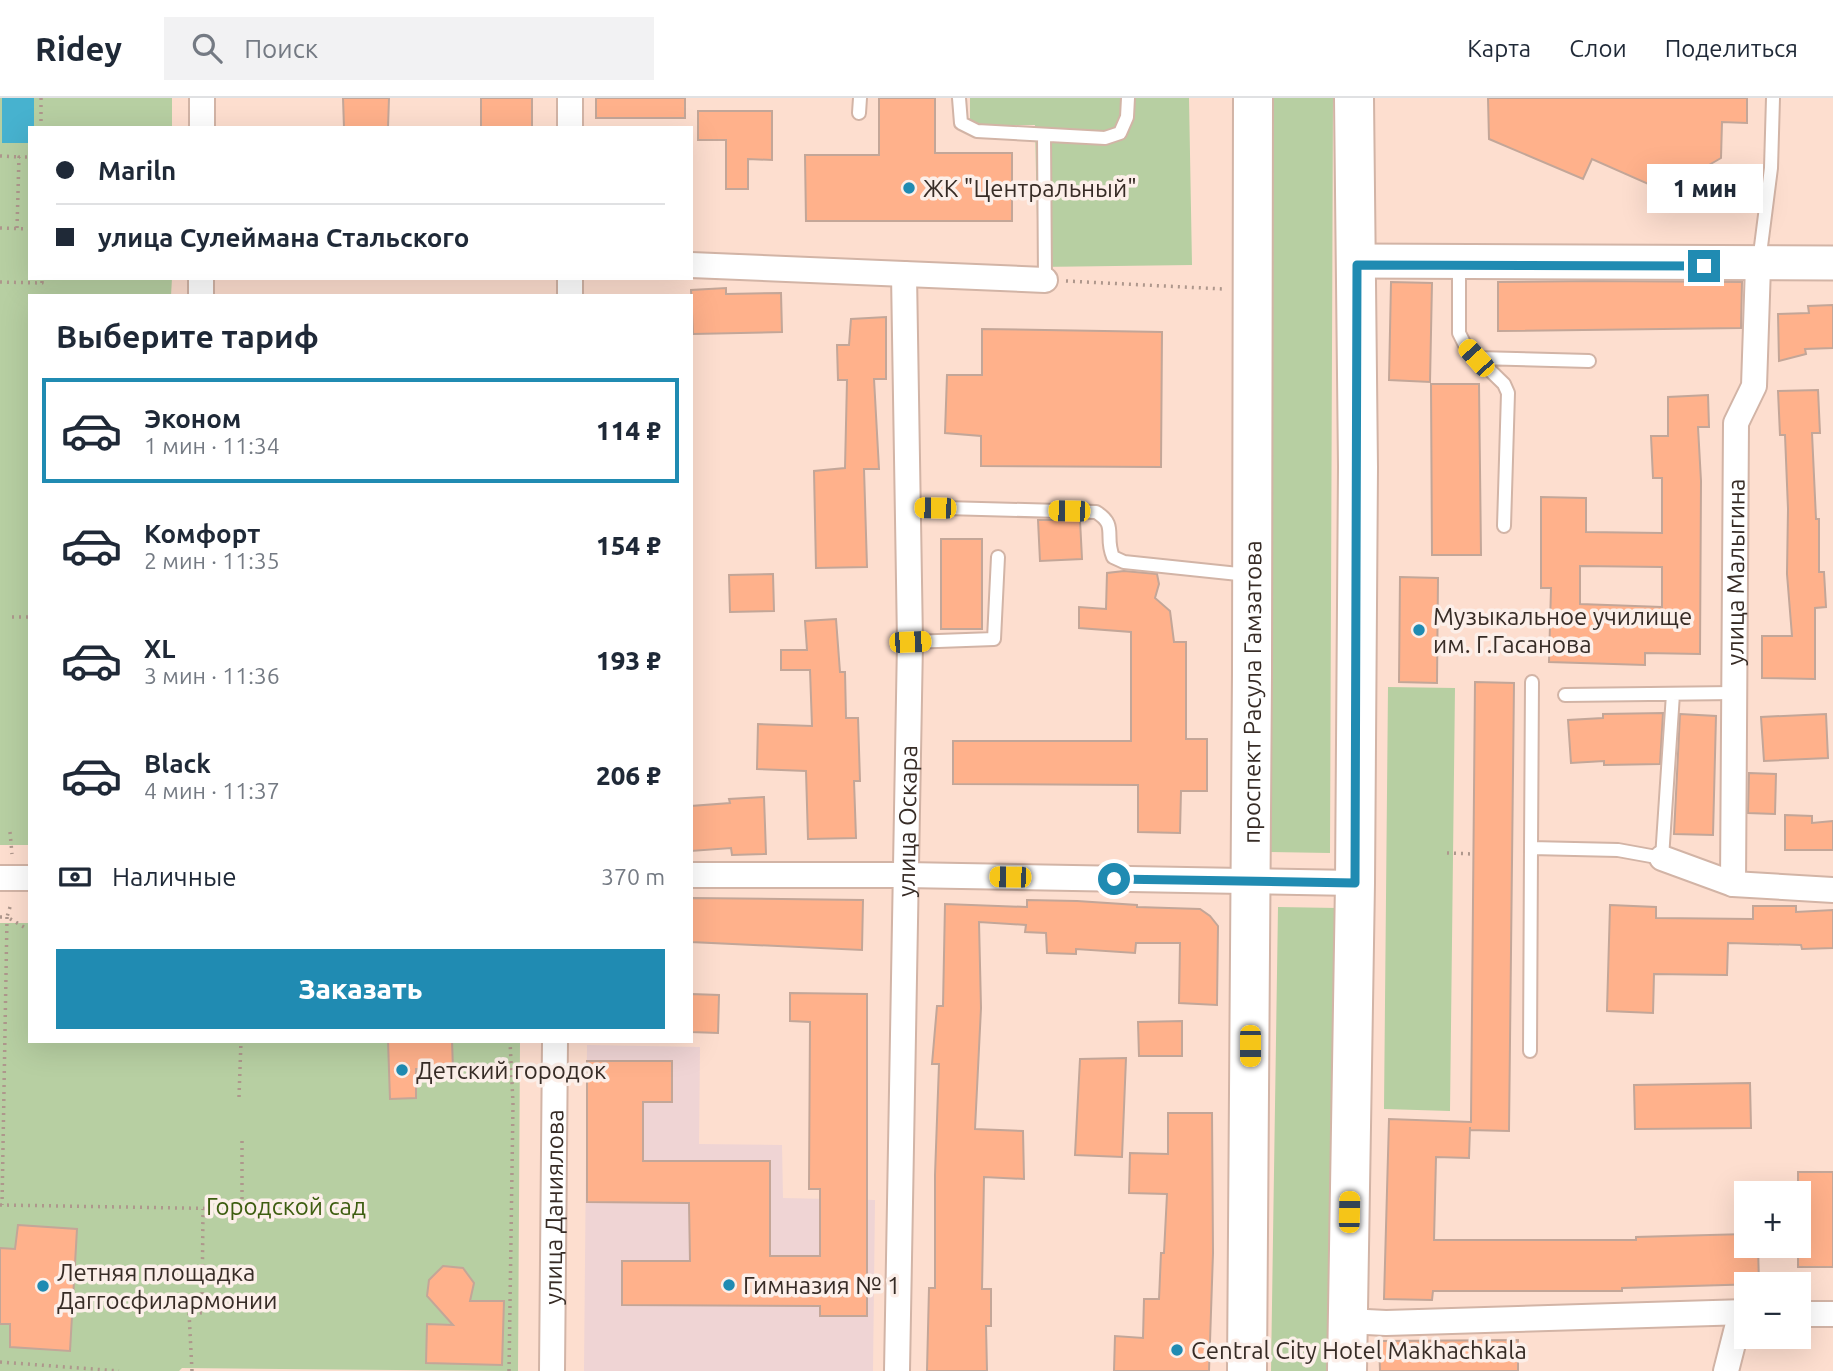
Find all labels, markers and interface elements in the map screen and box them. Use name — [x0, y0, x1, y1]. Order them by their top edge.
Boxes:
search box — [164, 17, 654, 80]
icon: search — [188, 29, 226, 67]
text: Ridey — [35, 30, 122, 67]
text: Поиск — [244, 34, 318, 63]
text: Карта — [1467, 35, 1531, 62]
text: Слои — [1569, 35, 1627, 62]
text: Поделиться — [1665, 35, 1798, 62]
text: Mariln — [98, 156, 176, 185]
callout: 1 мин — [1646, 164, 1762, 214]
place label: ЖК "Центральный" — [923, 175, 1137, 202]
text: 1 мин — [1673, 176, 1737, 201]
marker: ЖК "Центральный" — [901, 180, 917, 196]
text: улица Сулеймана Стальского — [98, 223, 469, 252]
route end — [1688, 250, 1720, 282]
text: Выберите тариф — [56, 318, 319, 354]
car — [1455, 335, 1498, 381]
icon: car — [60, 399, 123, 462]
text: Эконом — [144, 404, 241, 433]
text: 114 ₽ — [596, 416, 661, 445]
text: 1 мин · 11:34 — [144, 433, 280, 458]
street label: улица Малыгина — [1721, 479, 1749, 665]
car — [914, 497, 957, 519]
car — [1048, 500, 1091, 522]
icon: car — [60, 514, 123, 577]
text: Комфорт — [144, 519, 260, 548]
text: 154 ₽ — [596, 531, 661, 560]
street label: проспект Расула Гамзатова — [1237, 540, 1266, 844]
text: 2 мин · 11:35 — [144, 548, 280, 573]
place label: Музыкальное училище им. Г.Гасанова — [1433, 603, 1692, 658]
marker: Музыкальное училище им. Г.Гасанова — [1411, 622, 1427, 638]
icon: car — [60, 629, 123, 692]
car — [889, 631, 932, 653]
text: XL — [144, 634, 175, 663]
text: 193 ₽ — [596, 646, 661, 675]
text: 3 мин · 11:36 — [144, 663, 280, 688]
icon: car — [60, 744, 123, 807]
street label: улица Оскара — [892, 745, 922, 897]
text: Black — [144, 749, 211, 778]
text: 206 ₽ — [596, 761, 661, 790]
text: 4 мин · 11:37 — [144, 778, 280, 803]
icon: cash — [56, 858, 94, 896]
text: Наличные — [112, 862, 237, 891]
route start — [1098, 863, 1130, 895]
text: 370 m — [601, 864, 665, 889]
car — [989, 866, 1032, 888]
button: Заказать — [56, 949, 665, 1029]
car — [1240, 1025, 1261, 1067]
place label: Детский городок — [416, 1057, 606, 1084]
marker: Детский городок — [394, 1062, 410, 1078]
street label: улица Даниялова — [539, 1109, 568, 1305]
map controls — [1734, 1181, 1811, 1349]
button: + — [1734, 1181, 1811, 1258]
car — [1339, 1191, 1360, 1233]
park label: Городской сад — [206, 1193, 366, 1220]
place label: Летняя площадка Даггосфилармонии — [57, 1259, 277, 1314]
place label: Гимназия № 1 — [743, 1272, 901, 1299]
button: − — [1734, 1272, 1811, 1349]
marker: Гимназия № 1 — [721, 1277, 737, 1293]
marker: Летняя площадка Даггосфилармонии — [35, 1278, 51, 1294]
place label: Central City Hotel Makhachkala — [1191, 1337, 1527, 1364]
marker: Central City Hotel Makhachkala — [1169, 1342, 1185, 1358]

